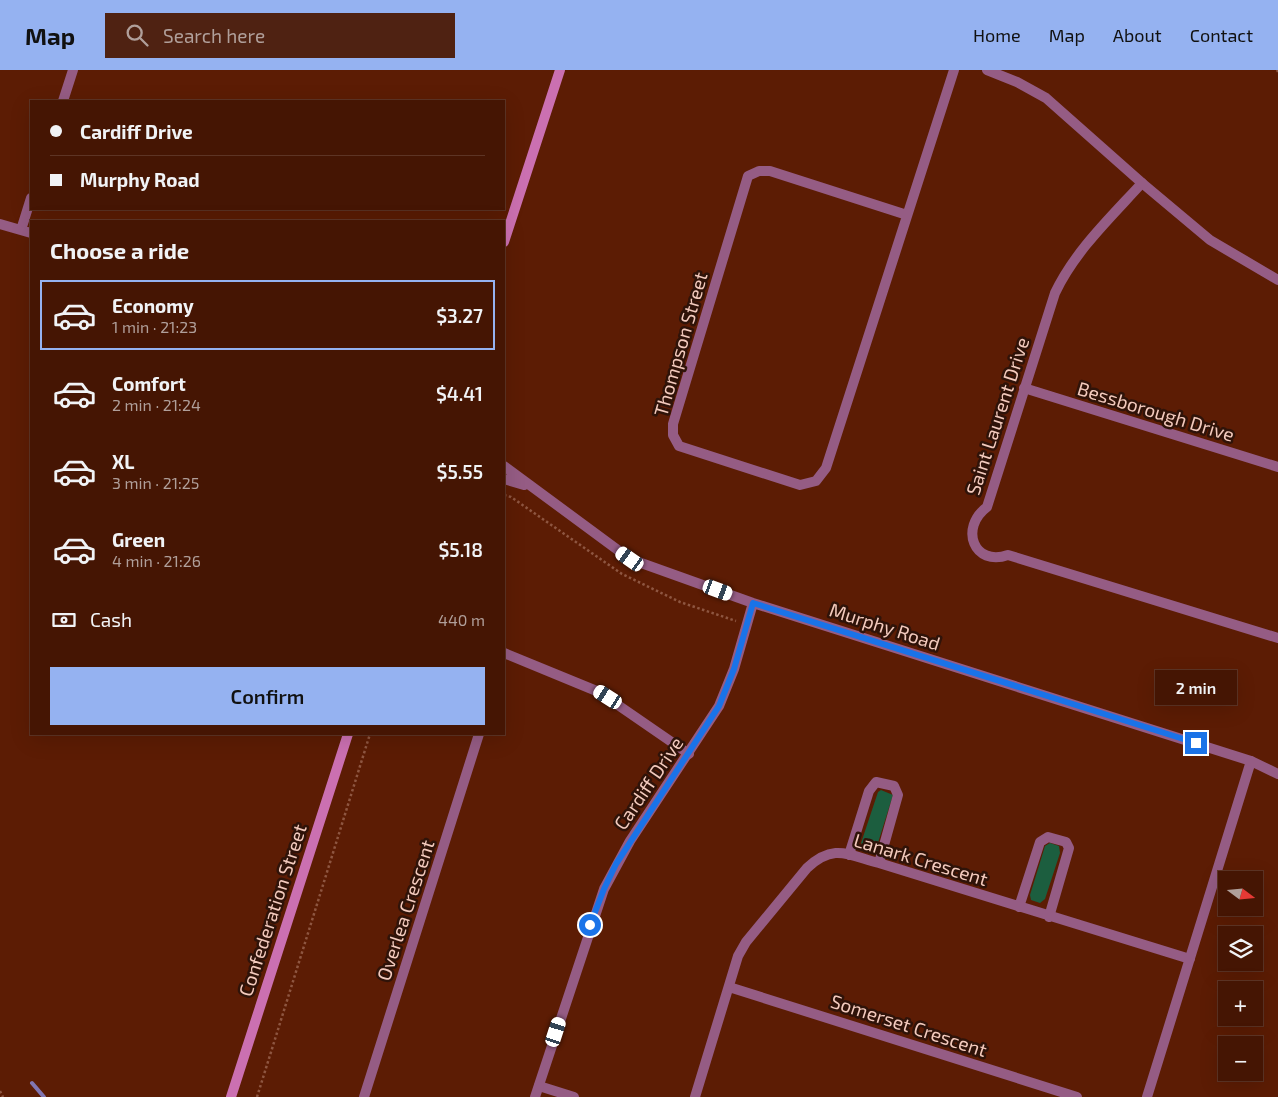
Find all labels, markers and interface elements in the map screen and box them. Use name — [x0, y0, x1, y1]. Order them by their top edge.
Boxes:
search box — [105, 13, 455, 58]
text: Map — [25, 21, 75, 50]
icon: search — [123, 21, 151, 49]
text: Search here — [163, 24, 265, 47]
text: Home — [973, 24, 1021, 46]
text: Map — [1049, 24, 1085, 46]
text: About — [1113, 24, 1162, 46]
text: Contact — [1190, 24, 1253, 46]
text: Cardiff Drive — [80, 120, 193, 143]
text: Murphy Road — [80, 168, 200, 191]
text: Choose a ride — [50, 237, 189, 263]
street label: Thompson Street — [648, 269, 712, 419]
icon: car — [52, 293, 97, 338]
text: Economy — [112, 294, 194, 317]
text: $3.27 — [436, 304, 483, 327]
text: 1 min · 21:23 — [112, 317, 197, 336]
street label: Saint Laurent Drive — [961, 334, 1033, 498]
icon: car — [52, 371, 97, 416]
text: Comfort — [112, 372, 186, 395]
street label: Bessborough Drive — [1075, 376, 1237, 446]
text: $4.41 — [436, 382, 483, 405]
text: 2 min · 21:24 — [112, 395, 201, 414]
icon: car — [52, 449, 97, 494]
text: XL — [112, 450, 134, 473]
text: $5.55 — [437, 460, 483, 483]
text: 3 min · 21:25 — [112, 473, 199, 492]
icon: car — [52, 527, 97, 572]
text: Green — [112, 528, 165, 551]
text: $5.18 — [438, 538, 483, 561]
car — [613, 544, 646, 574]
text: 4 min · 21:26 — [112, 551, 201, 570]
car — [701, 578, 734, 602]
street label: Murphy Road — [827, 597, 943, 655]
icon: cash — [50, 606, 78, 634]
text: Cash — [90, 608, 132, 631]
text: 440 m — [438, 610, 485, 629]
button: Confirm — [50, 667, 485, 725]
callout: 2 min — [1155, 670, 1237, 706]
text: 2 min — [1176, 678, 1216, 697]
car — [591, 683, 624, 711]
street label: Cardiff Drive — [609, 732, 687, 834]
route end — [1185, 732, 1207, 754]
street label: Confederation Street — [233, 821, 311, 999]
street label: Lanark Crescent — [851, 828, 991, 890]
street label: Overlea Crescent — [371, 837, 439, 983]
north arrow — [1218, 871, 1262, 916]
map controls — [1218, 871, 1263, 1081]
route start — [579, 914, 601, 936]
button: layers — [1218, 926, 1263, 971]
button: + — [1218, 981, 1263, 1026]
street label: Somerset Crescent — [828, 989, 990, 1061]
car — [544, 1015, 567, 1049]
button: − — [1218, 1036, 1263, 1081]

